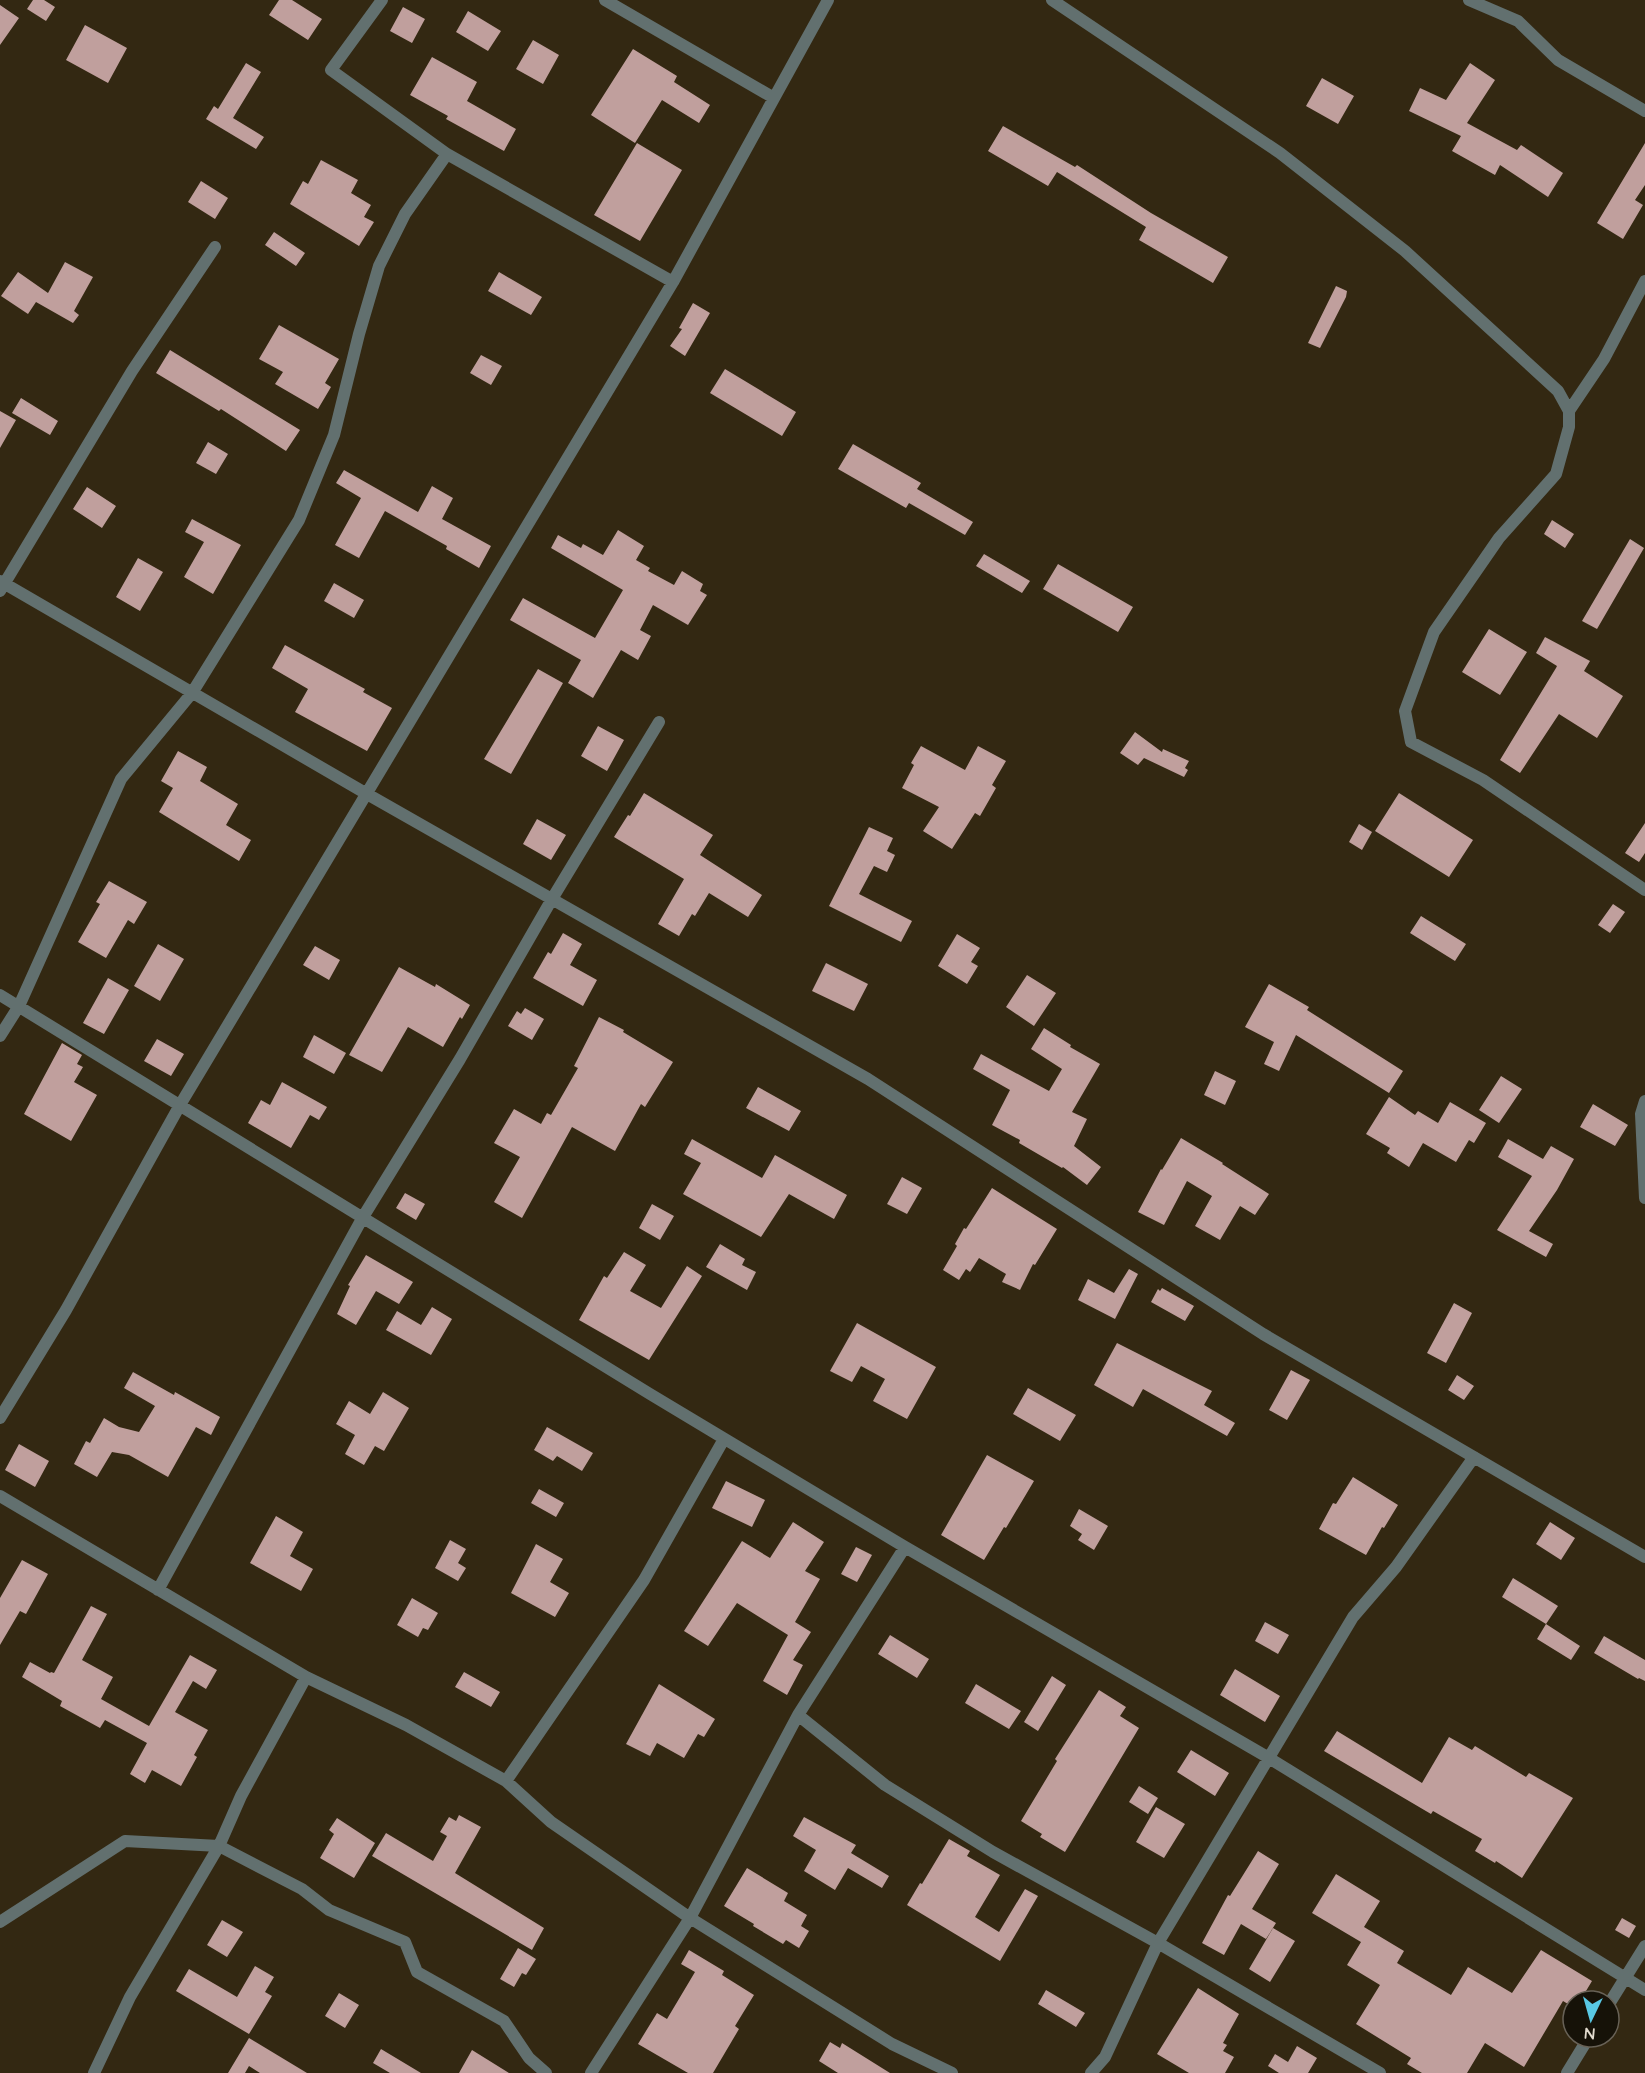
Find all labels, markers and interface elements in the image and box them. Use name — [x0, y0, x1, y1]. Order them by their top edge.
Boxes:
north arrow — [1561, 1989, 1621, 2049]
text: N — [1583, 2023, 1596, 2044]

